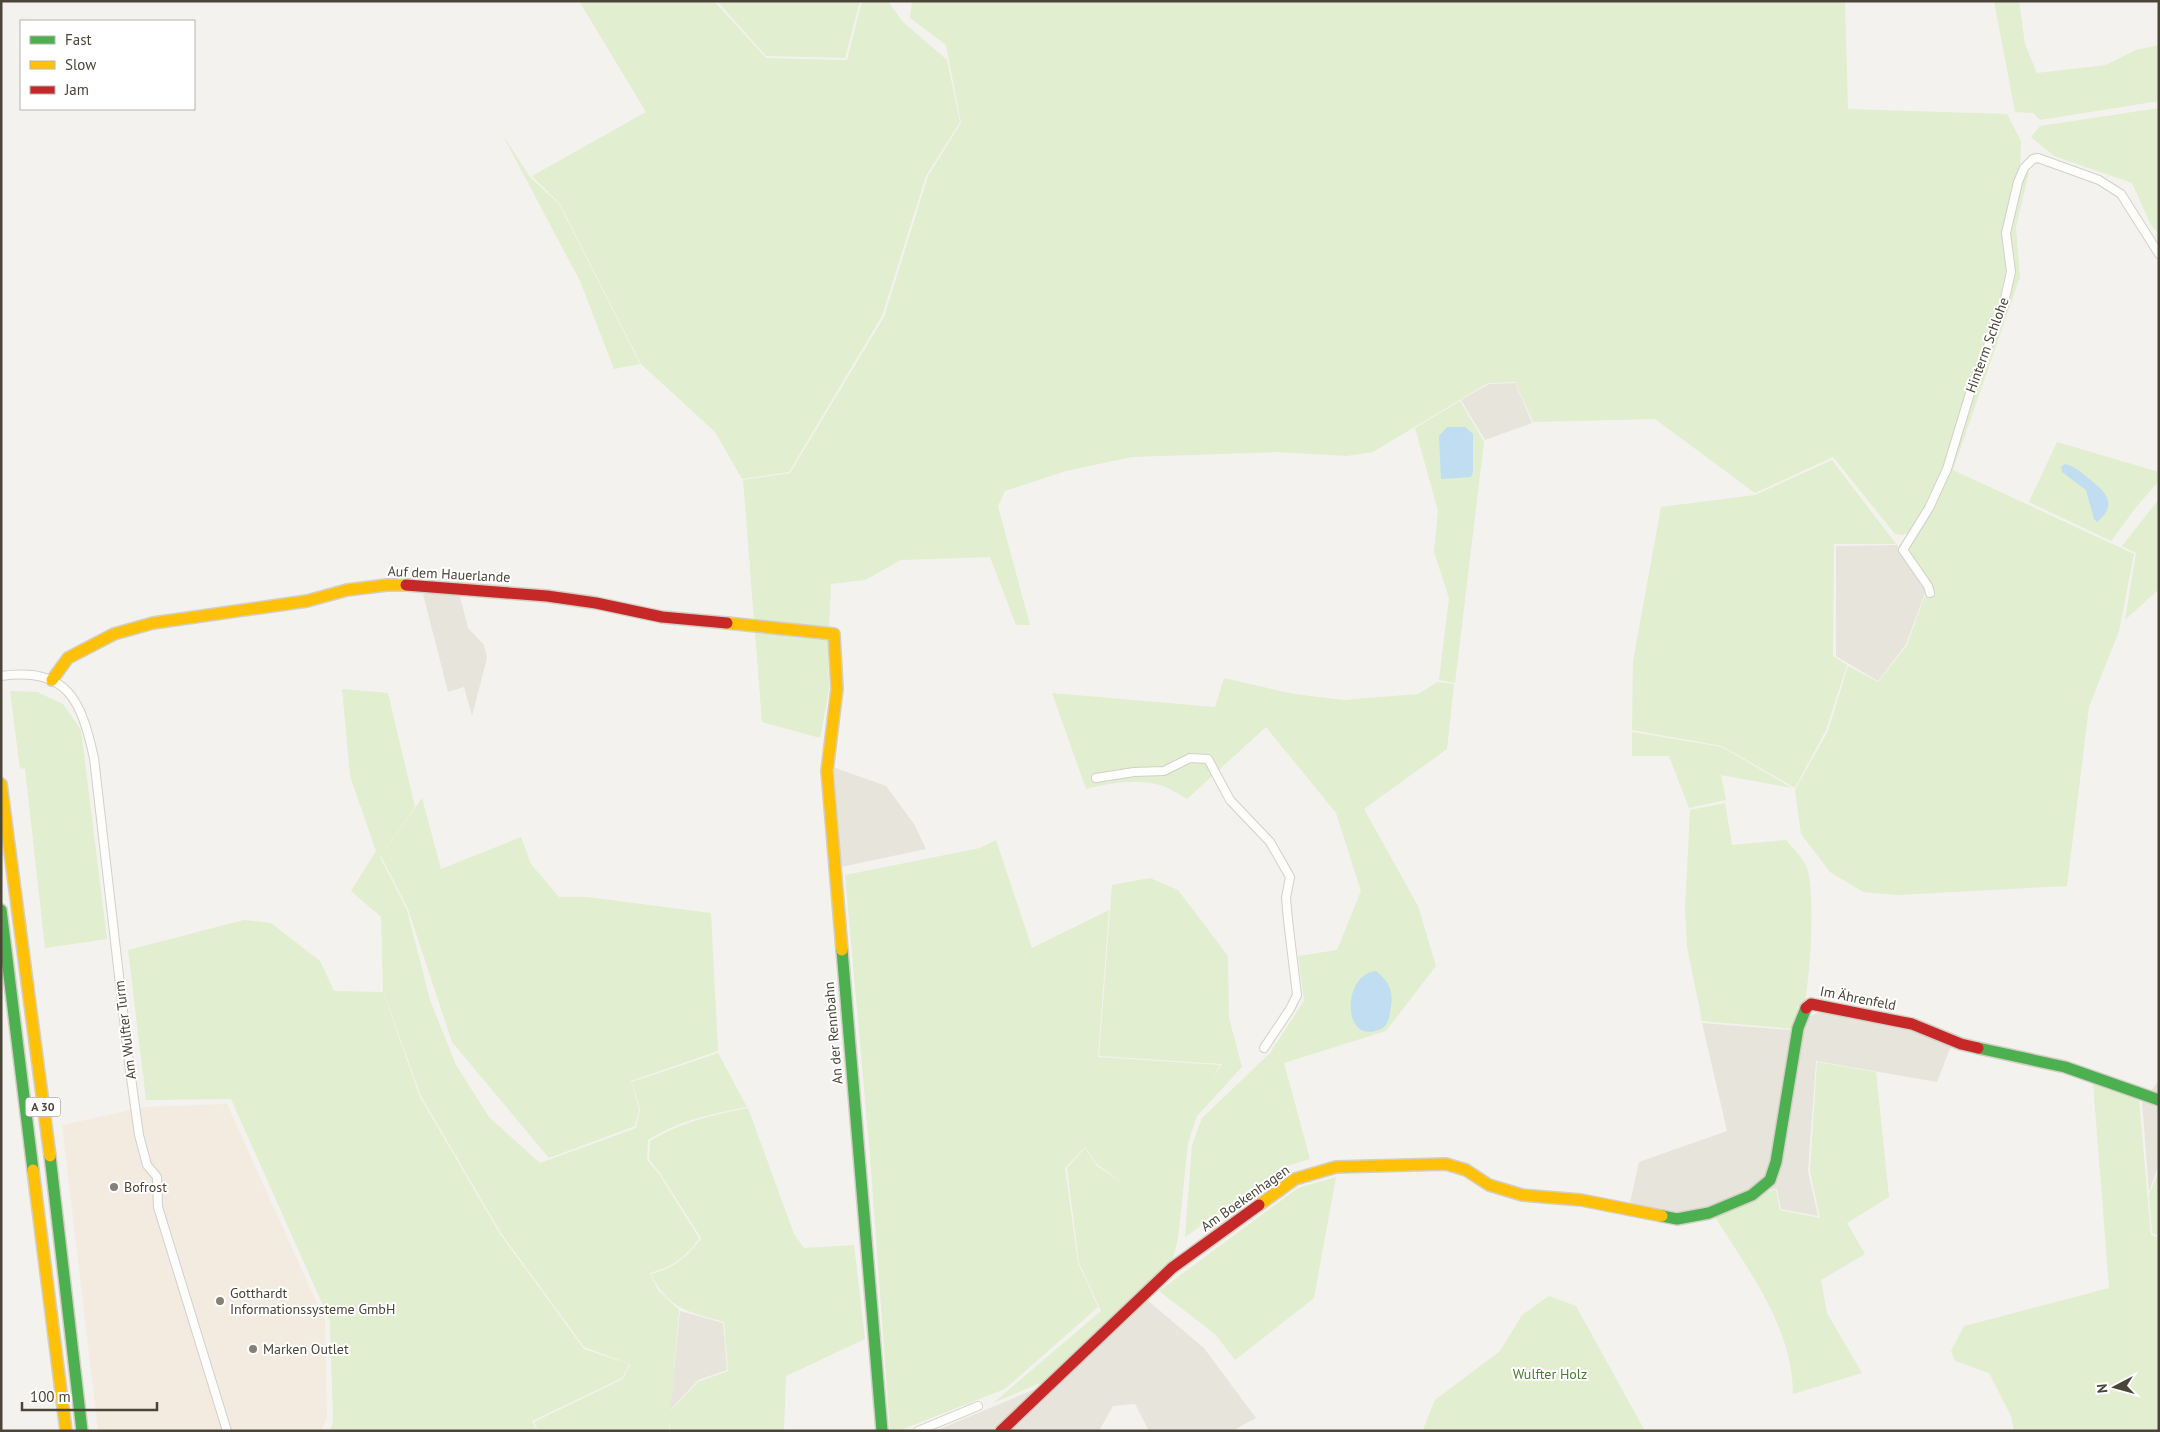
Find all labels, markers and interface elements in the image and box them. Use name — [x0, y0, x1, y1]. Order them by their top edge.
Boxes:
legend — [20, 20, 195, 110]
text: Fast — [65, 30, 92, 49]
text: Slow — [65, 55, 96, 74]
text: Jam — [64, 80, 89, 99]
street label: Hinterm Schlohe — [1961, 295, 2013, 395]
street label: Auf dem Hauerlande — [387, 562, 511, 586]
street label: Am Wulfter Turm — [110, 979, 140, 1081]
street label: An der Rennbahn — [820, 981, 846, 1085]
street label: Im Ährenfeld — [1818, 982, 1898, 1014]
road number: A 30 — [26, 1098, 60, 1116]
street label: Am Boekenhagen — [1197, 1161, 1293, 1235]
place label: Bofrost — [124, 1178, 167, 1196]
marker: Bofrost — [108, 1181, 120, 1193]
place label: Gotthardt Informationssysteme GmbH — [230, 1284, 395, 1318]
marker: Gotthardt Informationssysteme GmbH — [214, 1295, 226, 1307]
place label: Marken Outlet — [263, 1340, 349, 1358]
marker: Marken Outlet — [247, 1343, 259, 1355]
north arrow — [2090, 1362, 2140, 1412]
park label: Wulfter Holz — [1513, 1365, 1587, 1383]
scale bar — [22, 1380, 158, 1412]
text: N — [2093, 1383, 2112, 1394]
text: 100 m — [30, 1387, 71, 1406]

